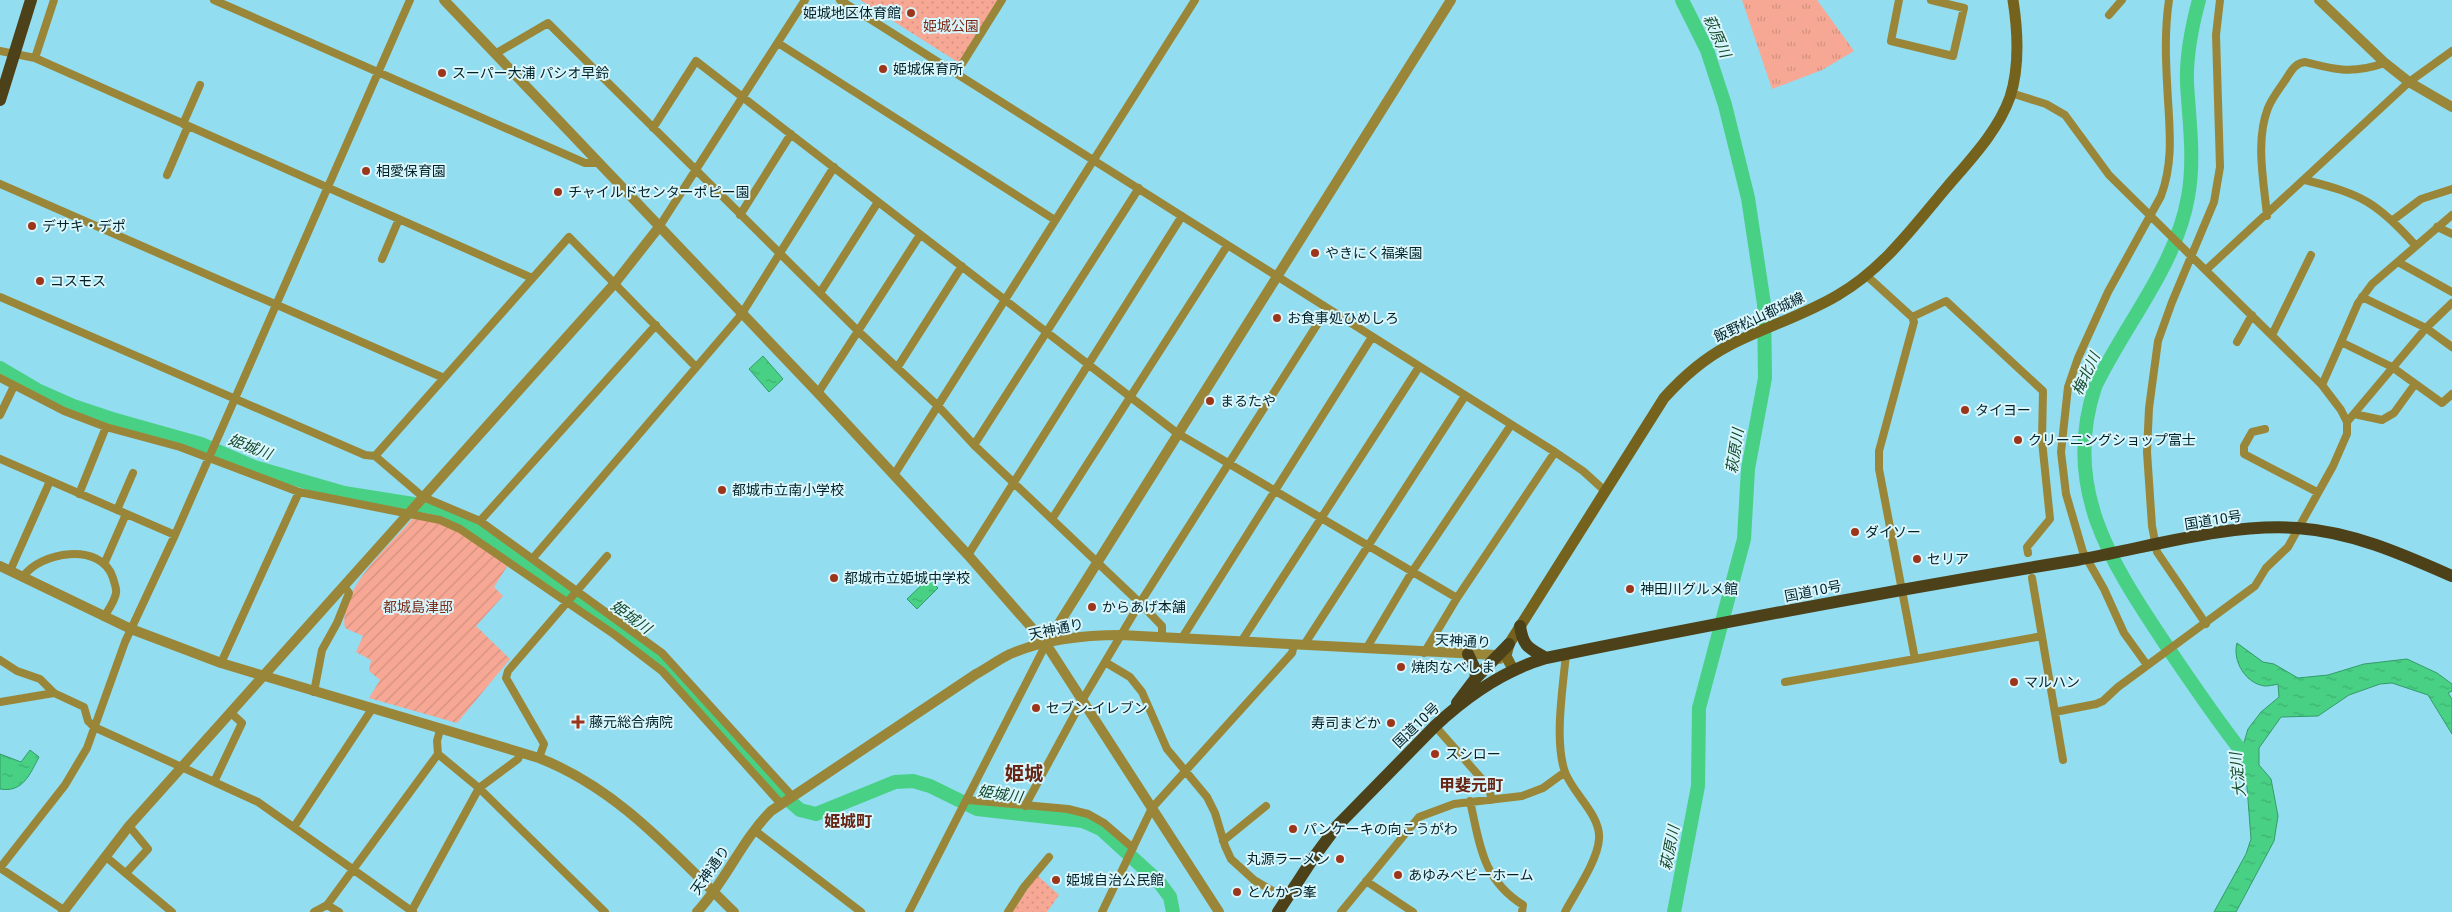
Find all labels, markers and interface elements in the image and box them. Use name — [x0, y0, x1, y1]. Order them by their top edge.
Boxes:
place label: 姫城地区体育館 — [803, 5, 901, 21]
marker: 姫城地区体育館 — [905, 7, 917, 19]
water label: 萩原川 — [1700, 12, 1735, 62]
park label: 姫城公園 — [923, 18, 979, 34]
place label: 姫城保育所 — [893, 61, 963, 77]
marker: 姫城保育所 — [877, 63, 889, 75]
place label: スーパー大浦 パシオ早鈴 — [452, 65, 609, 81]
marker: スーパー大浦 パシオ早鈴 — [436, 67, 448, 79]
place label: 相愛保育園 — [376, 163, 446, 179]
marker: 相愛保育園 — [360, 165, 372, 177]
place label: チャイルドセンターポピー園 — [568, 184, 750, 200]
marker: チャイルドセンターポピー園 — [552, 186, 564, 198]
place label: デサキ・デポ — [42, 218, 126, 234]
marker: デサキ・デポ — [26, 220, 38, 232]
place label: やきにく福楽園 — [1325, 245, 1423, 261]
marker: やきにく福楽園 — [1309, 247, 1321, 259]
place label: コスモス — [50, 273, 106, 289]
marker: コスモス — [34, 275, 46, 287]
street label: 飯野松山都城線 — [1711, 289, 1807, 345]
place label: お食事処ひめしろ — [1287, 310, 1399, 326]
marker: お食事処ひめしろ — [1271, 312, 1283, 324]
water label: 梅北川 — [2068, 348, 2105, 398]
place label: まるたや — [1220, 393, 1276, 409]
marker: まるたや — [1204, 395, 1216, 407]
place label: タイヨー — [1975, 402, 2031, 418]
marker: タイヨー — [1959, 404, 1971, 416]
water label: 萩原川 — [1723, 425, 1748, 475]
water label: 姫城川 — [226, 431, 276, 464]
place label: クリーニングショップ富士 — [2028, 432, 2196, 448]
marker: クリーニングショップ富士 — [2012, 434, 2024, 446]
place label: 都城市立南小学校 — [732, 482, 844, 498]
marker: 都城市立南小学校 — [716, 484, 728, 496]
street label: 国道10号 — [2183, 508, 2243, 532]
place label: ダイソー — [1865, 524, 1921, 540]
marker: ダイソー — [1849, 526, 1861, 538]
place label: セリア — [1927, 551, 1969, 567]
marker: セリア — [1911, 553, 1923, 565]
place label: 都城市立姫城中学校 — [844, 570, 970, 586]
marker: 都城市立姫城中学校 — [828, 572, 840, 584]
street label: 国道10号 — [1783, 578, 1843, 604]
place label: 神田川グルメ館 — [1640, 581, 1738, 597]
marker: 神田川グルメ館 — [1624, 583, 1636, 595]
water label: 姫城川 — [608, 596, 656, 639]
park label: 都城島津邸 — [383, 599, 453, 615]
place label: からあげ本舗 — [1102, 599, 1186, 615]
marker: からあげ本舗 — [1086, 601, 1098, 613]
street label: 天神通り — [1027, 615, 1085, 643]
street label: 天神通り — [1435, 632, 1491, 650]
place label: 焼肉なべしま — [1411, 659, 1495, 675]
marker: 焼肉なべしま — [1395, 661, 1407, 673]
place label: マルハン — [2024, 674, 2080, 690]
marker: マルハン — [2008, 676, 2020, 688]
street label: 国道10号 — [1390, 699, 1442, 751]
place label: セブン-イレブン — [1046, 700, 1148, 716]
marker: セブン-イレブン — [1030, 702, 1042, 714]
place label: 藤元総合病院 — [589, 714, 673, 730]
marker: 藤元総合病院 — [571, 715, 585, 729]
place label: 寿司まどか — [1311, 715, 1381, 731]
marker: 寿司まどか — [1385, 717, 1397, 729]
place label: スシロー — [1445, 746, 1501, 762]
marker: スシロー — [1429, 748, 1441, 760]
water label: 大淀川 — [2226, 750, 2249, 798]
district label: 姫城 — [1005, 762, 1043, 785]
district label: 甲斐元町 — [1439, 776, 1503, 795]
water label: 姫城川 — [976, 782, 1026, 807]
district label: 姫城町 — [824, 812, 872, 831]
place label: パンケーキの向こうがわ — [1303, 821, 1458, 837]
water label: 萩原川 — [1657, 822, 1684, 872]
marker: パンケーキの向こうがわ — [1287, 823, 1299, 835]
street label: 天神通り — [687, 842, 733, 898]
place label: 丸源ラーメン — [1247, 851, 1330, 867]
marker: 丸源ラーメン — [1334, 853, 1346, 865]
place label: あゆみベビーホーム — [1408, 867, 1534, 883]
marker: あゆみベビーホーム — [1392, 869, 1404, 881]
place label: 姫城自治公民館 — [1066, 872, 1164, 888]
marker: 姫城自治公民館 — [1050, 874, 1062, 886]
place label: とんかつ峯 — [1247, 884, 1317, 900]
marker: とんかつ峯 — [1231, 886, 1243, 898]

